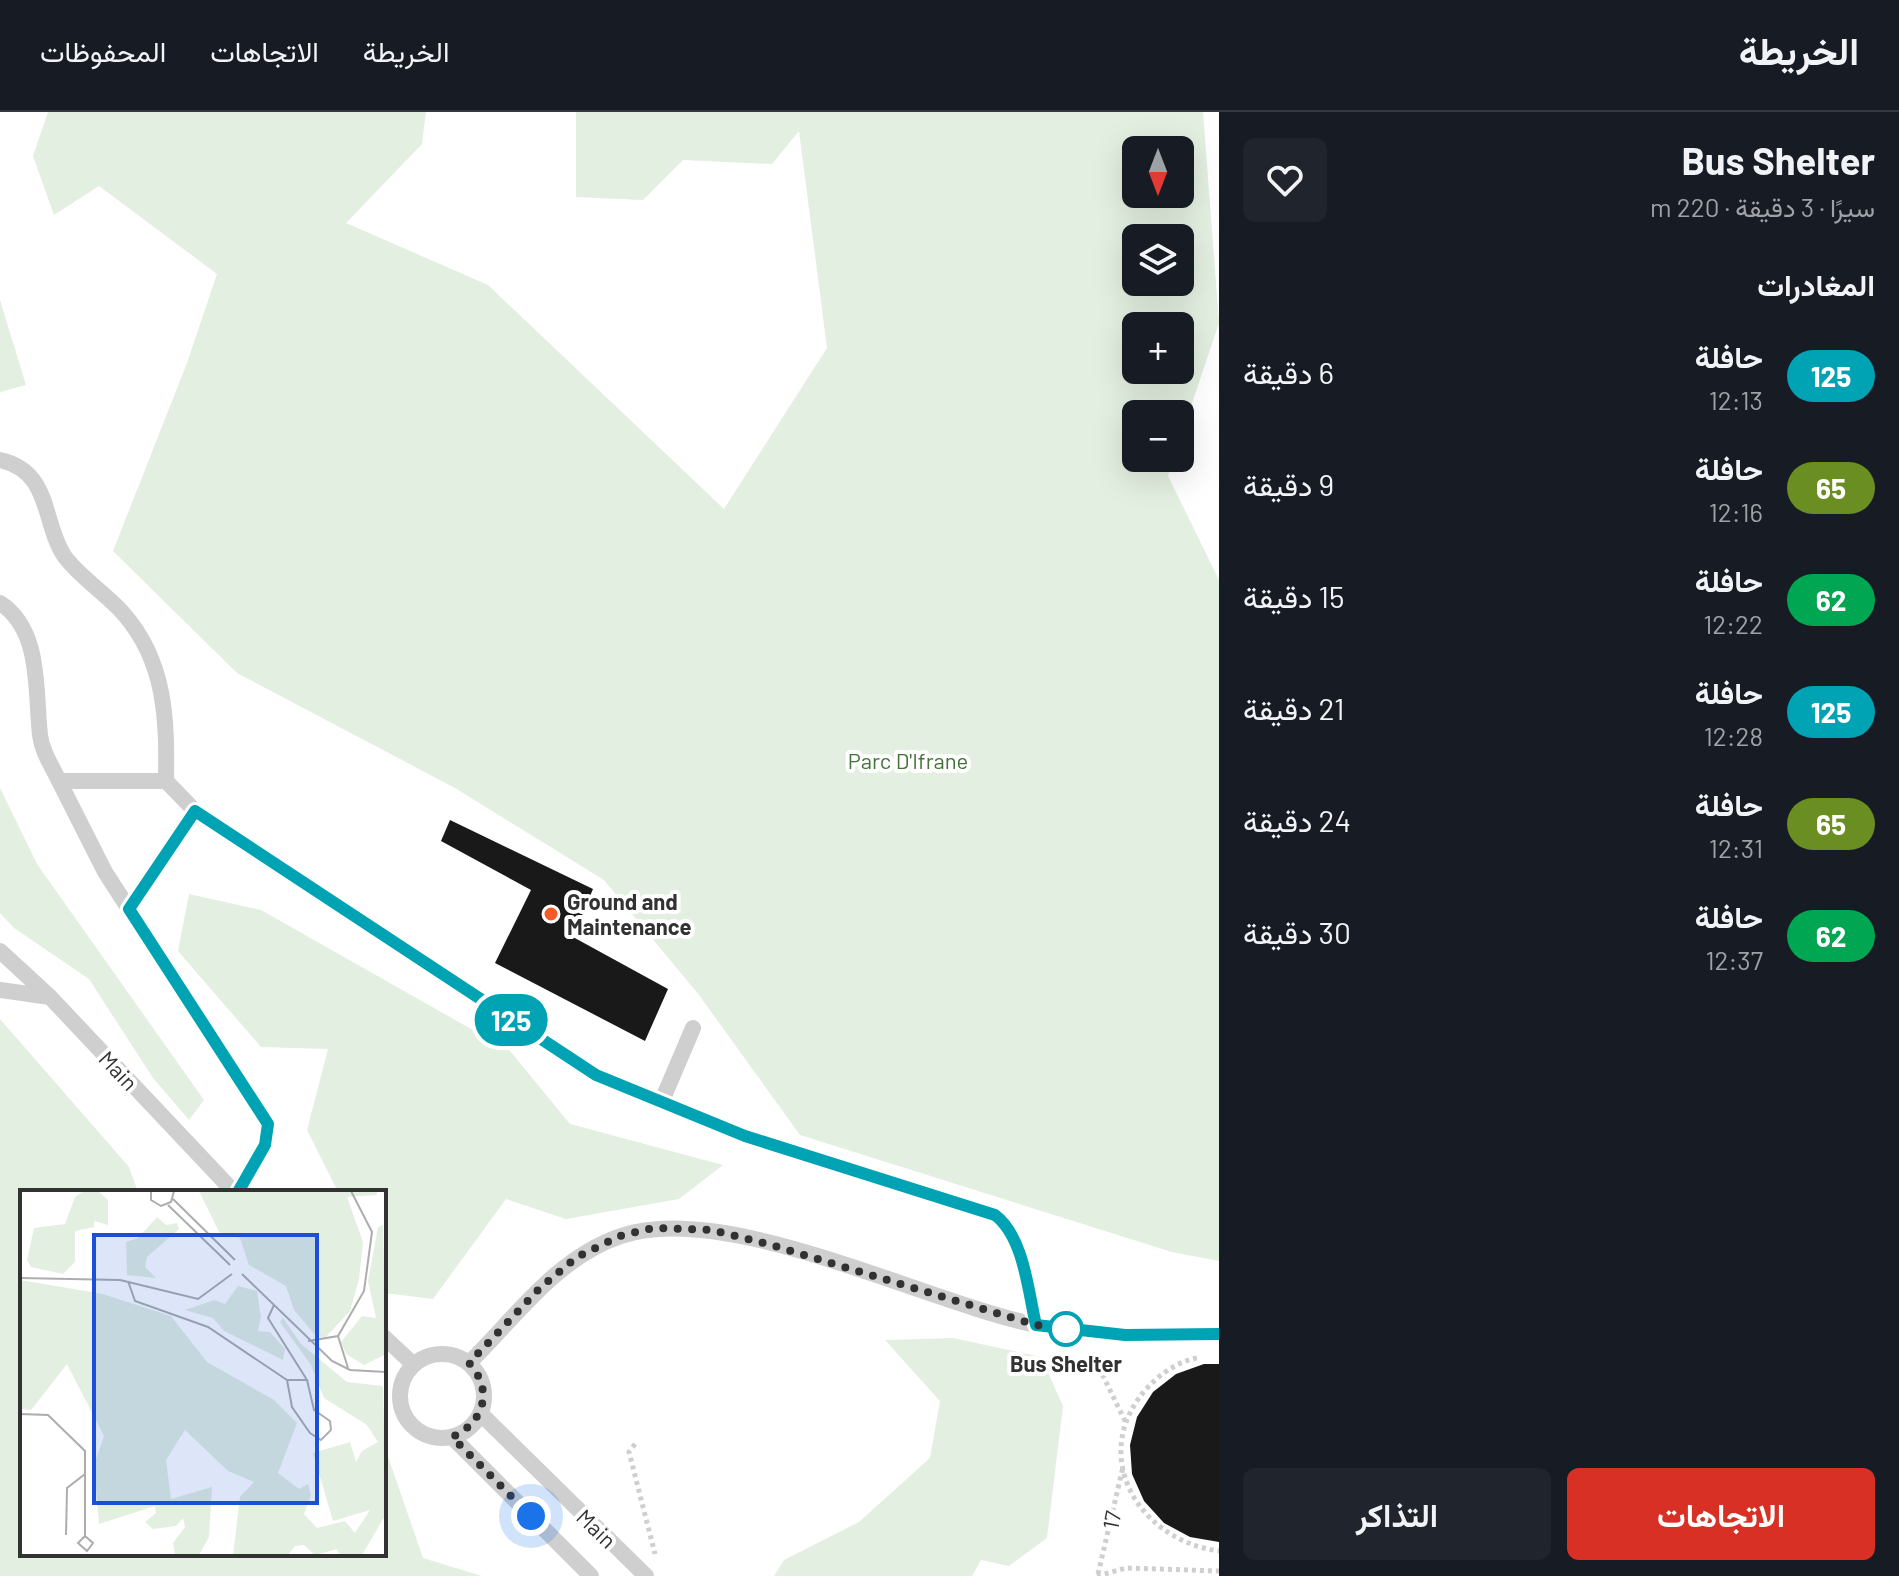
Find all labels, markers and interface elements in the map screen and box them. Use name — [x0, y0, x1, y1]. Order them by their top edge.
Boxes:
text: الخريطة — [1739, 27, 1859, 73]
text: المحفوظات — [40, 34, 166, 68]
text: الاتجاهات — [210, 34, 319, 68]
text: الخريطة — [363, 34, 449, 68]
north arrow — [1122, 136, 1194, 208]
map controls — [1122, 136, 1194, 472]
text: Bus Shelter — [1682, 137, 1875, 183]
button: heart — [1243, 138, 1327, 222]
text: سيرًا · 3 دقيقة · 220 m — [1650, 191, 1875, 222]
button: layers — [1122, 224, 1194, 296]
text: المغادرات — [1757, 266, 1875, 302]
button: + — [1122, 312, 1194, 384]
text: حافلة — [1695, 338, 1763, 374]
text: 6 دقيقة — [1243, 354, 1334, 390]
text: 125 — [1811, 359, 1851, 393]
text: 12:13 — [1709, 384, 1763, 415]
button: − — [1122, 400, 1194, 472]
text: حافلة — [1695, 450, 1763, 486]
text: 9 دقيقة — [1243, 466, 1334, 502]
text: 65 — [1816, 471, 1846, 505]
text: 12:16 — [1709, 496, 1763, 527]
text: حافلة — [1695, 562, 1763, 598]
text: 15 دقيقة — [1243, 578, 1344, 614]
text: 62 — [1816, 583, 1846, 617]
text: 12:22 — [1703, 608, 1763, 639]
text: حافلة — [1695, 674, 1763, 710]
text: 21 دقيقة — [1243, 690, 1345, 726]
text: 125 — [1811, 695, 1851, 729]
text: 12:28 — [1704, 720, 1763, 751]
park label: Parc D'Ifrane — [848, 747, 968, 773]
text: حافلة — [1695, 786, 1763, 822]
text: 24 دقيقة — [1243, 802, 1351, 838]
text: 65 — [1816, 807, 1846, 841]
text: 12:31 — [1709, 832, 1763, 863]
place label: Ground and Maintenance — [567, 888, 692, 939]
text: حافلة — [1695, 898, 1763, 934]
marker: Ground and Maintenance — [542, 905, 560, 923]
text: 30 دقيقة — [1243, 914, 1351, 950]
text: 62 — [1816, 919, 1846, 953]
text: 12:37 — [1705, 944, 1763, 975]
line badge: 125 — [465, 994, 557, 1046]
text: 125 — [491, 1003, 531, 1037]
street label: Main — [94, 1045, 144, 1095]
inset map — [20, 1190, 386, 1556]
marker: Bus Shelter — [1049, 1312, 1083, 1346]
place label: Bus Shelter — [1010, 1350, 1123, 1376]
button: التذاكر — [1243, 1468, 1551, 1560]
button: الاتجاهات — [1567, 1468, 1875, 1560]
your location — [511, 1496, 551, 1536]
street label: Main — [572, 1503, 622, 1553]
street label: 17 — [1097, 1509, 1125, 1531]

